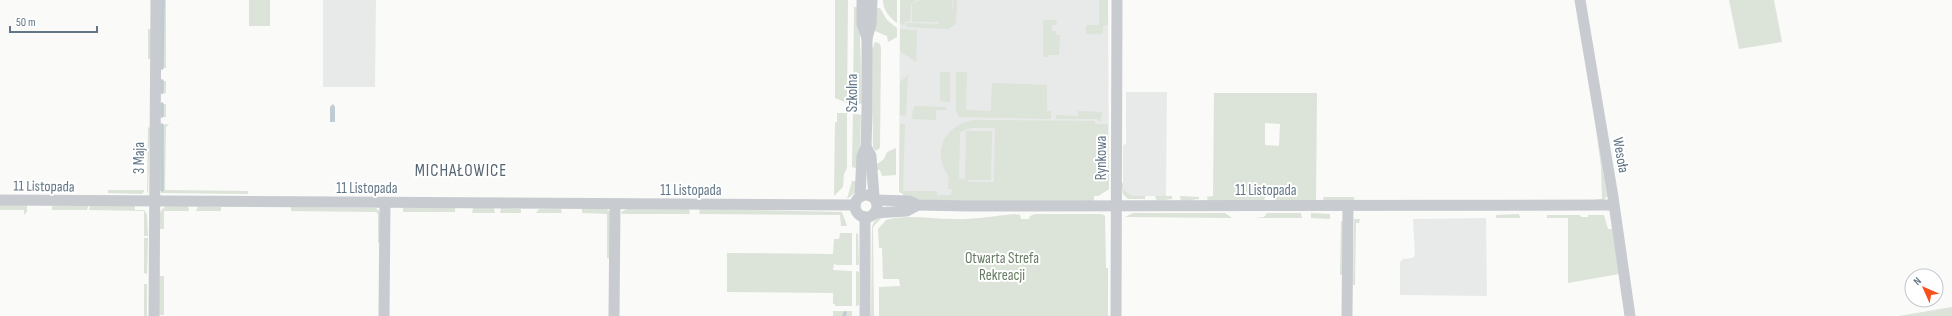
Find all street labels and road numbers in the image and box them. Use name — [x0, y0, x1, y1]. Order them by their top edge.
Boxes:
street label: Szkolna — [843, 74, 862, 112]
street label: Rynkowa — [1092, 136, 1111, 180]
street label: Wesoła — [1608, 136, 1633, 175]
street label: 3 Maja — [130, 142, 149, 174]
street label: 11 Listopada — [13, 176, 75, 197]
street label: 11 Listopada — [336, 179, 398, 198]
street label: 11 Listopada — [660, 181, 722, 200]
street label: 11 Listopada — [1235, 181, 1297, 200]

